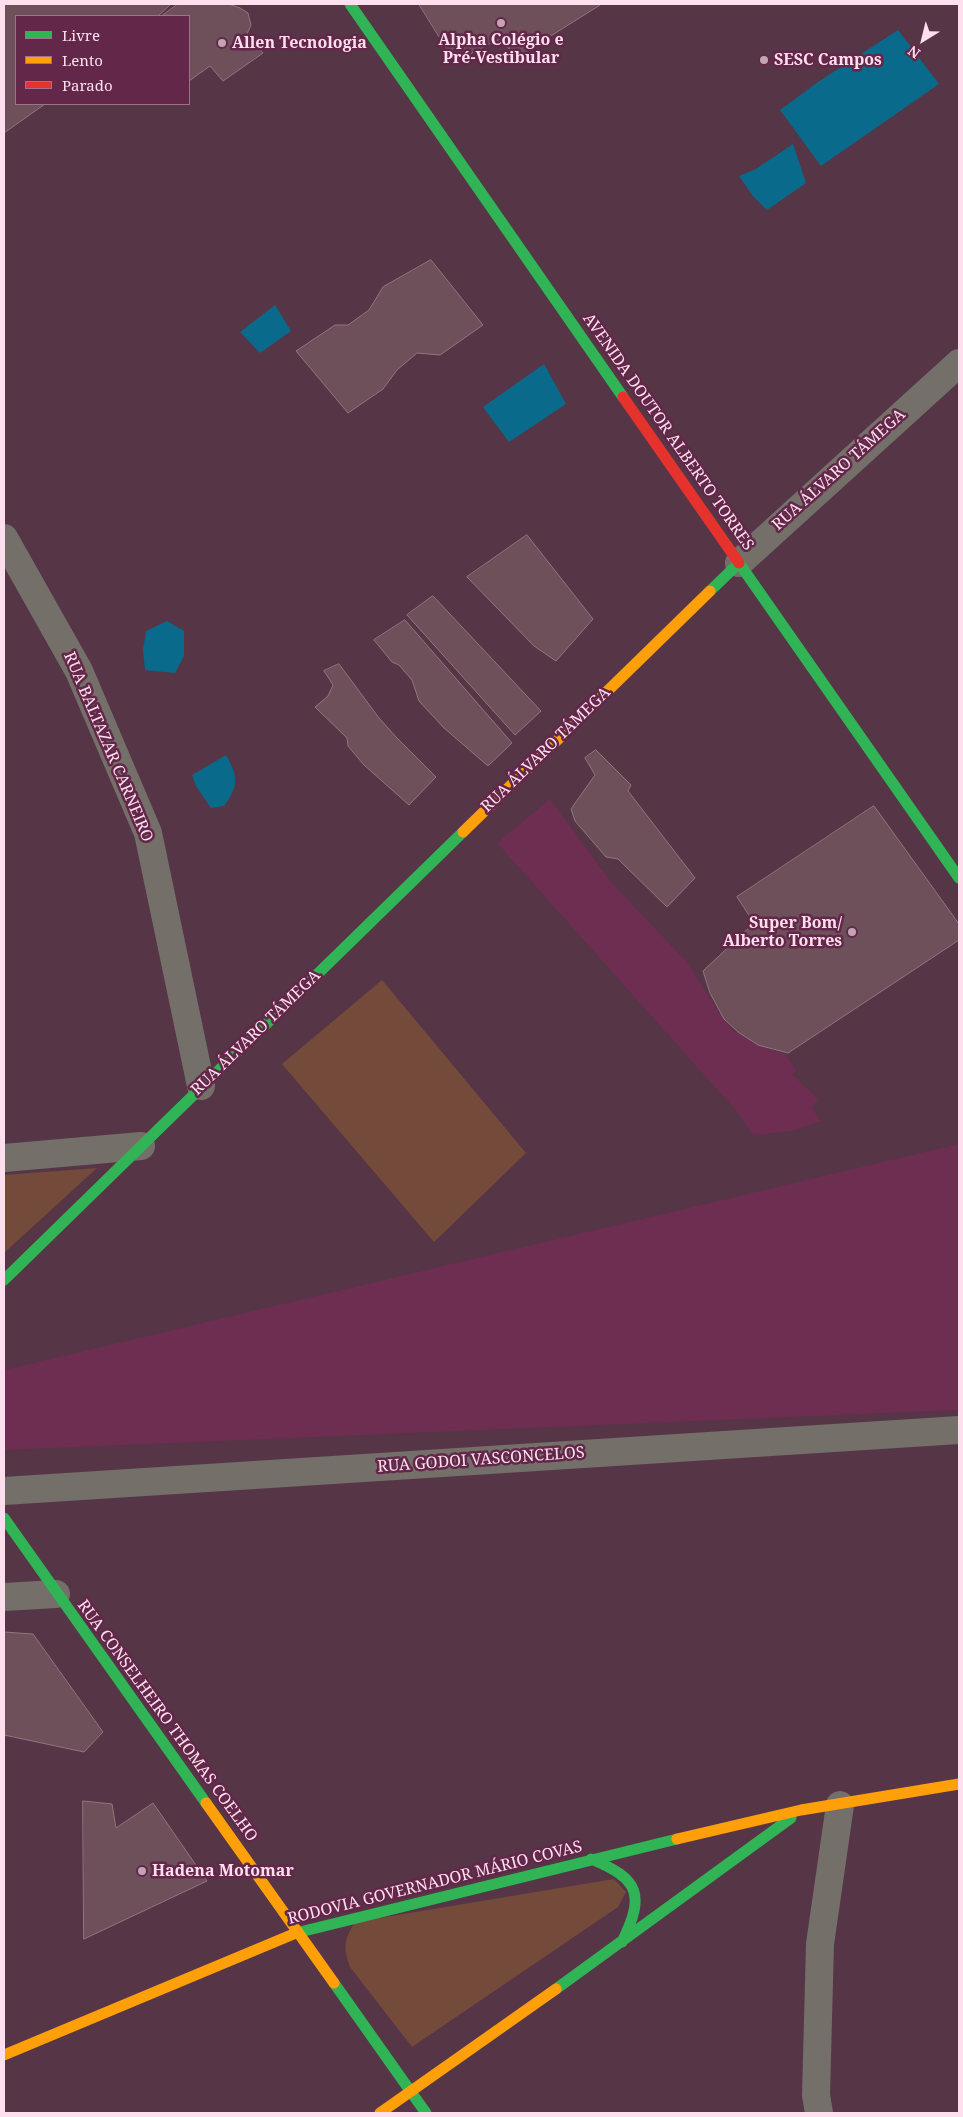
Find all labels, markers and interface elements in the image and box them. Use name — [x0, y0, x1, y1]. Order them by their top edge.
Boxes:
legend — [15, 15, 190, 105]
north arrow — [898, 15, 948, 65]
marker: Alpha Colégio e Pré-Vestibular — [495, 17, 507, 29]
text: Livre — [62, 25, 100, 45]
place label: Alpha Colégio e Pré-Vestibular — [438, 30, 564, 68]
place label: Allen Tecnologia — [232, 33, 367, 53]
marker: Allen Tecnologia — [216, 37, 228, 49]
text: N — [904, 42, 924, 63]
text: Lento — [62, 50, 103, 70]
place label: SESC Campos — [774, 50, 882, 70]
marker: SESC Campos — [758, 54, 770, 66]
text: Parado — [62, 75, 113, 95]
street label: AVENIDA DOUTOR ALBERTO TORRES — [578, 310, 758, 554]
street label: RUA ÁLVARO TÁMEGA — [769, 405, 909, 535]
street label: RUA BALTAZAR CARNEIRO — [59, 649, 157, 845]
street label: RUA ÁLVARO TÁMEGA — [477, 683, 615, 817]
place label: Super Bom/ Alberto Torres — [723, 913, 842, 951]
marker: Super Bom/ Alberto Torres — [846, 926, 858, 938]
street label: RUA ÁLVARO TÁMEGA — [187, 966, 325, 1100]
street label: RUA GODOI VASCONCELOS — [377, 1443, 585, 1477]
street label: RUA CONSELHEIRO THOMAS COELHO — [73, 1596, 261, 1846]
street label: RODOVIA GOVERNADOR MÁRIO COVAS — [286, 1837, 584, 1929]
place label: Hadena Motomar — [152, 1861, 294, 1881]
marker: Hadena Motomar — [136, 1865, 148, 1877]

